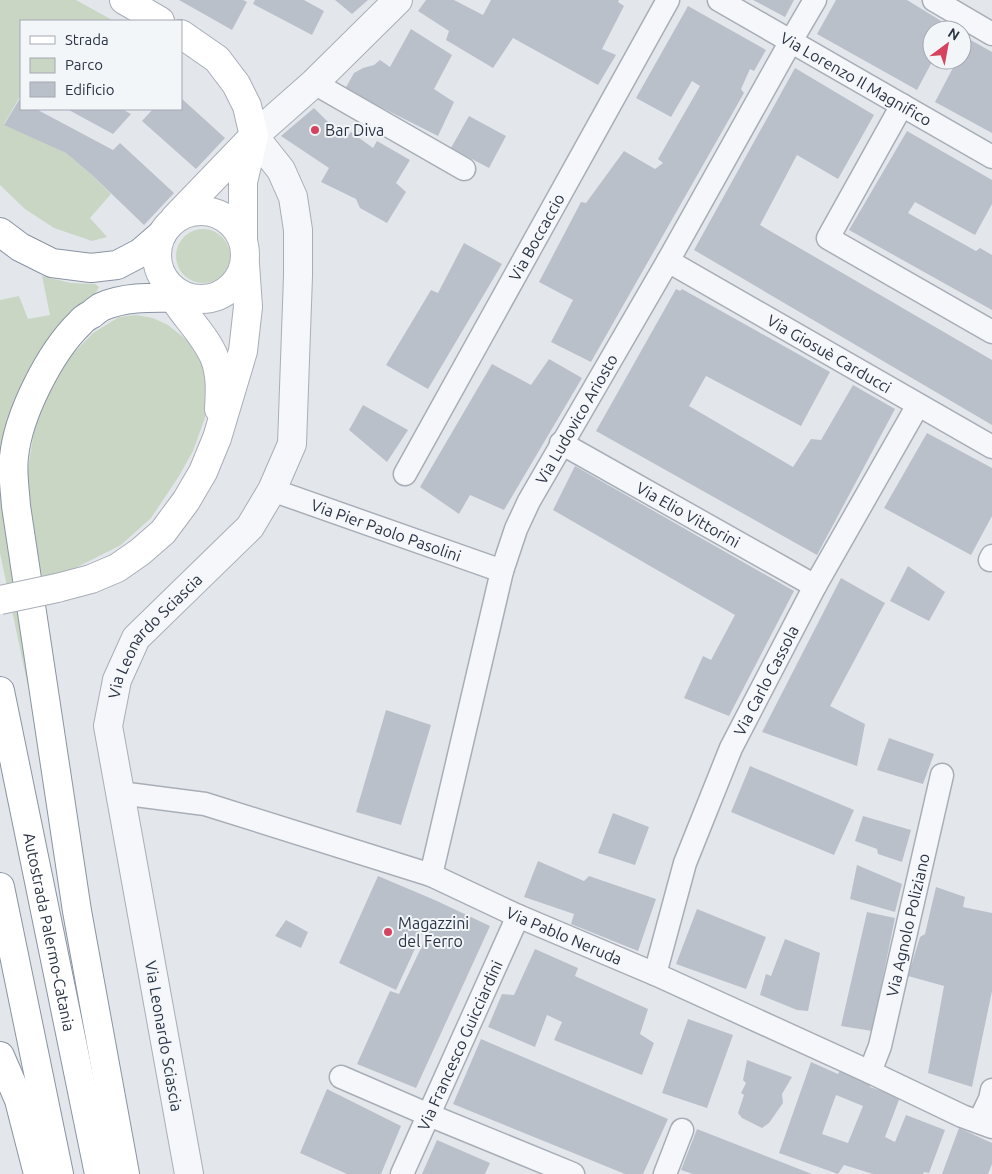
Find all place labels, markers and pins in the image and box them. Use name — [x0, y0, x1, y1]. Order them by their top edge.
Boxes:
place label: Bar Diva — [325, 121, 384, 139]
marker: Bar Diva — [309, 124, 321, 136]
place label: Magazzini del Ferro — [398, 914, 469, 950]
marker: Magazzini del Ferro — [382, 926, 394, 938]

